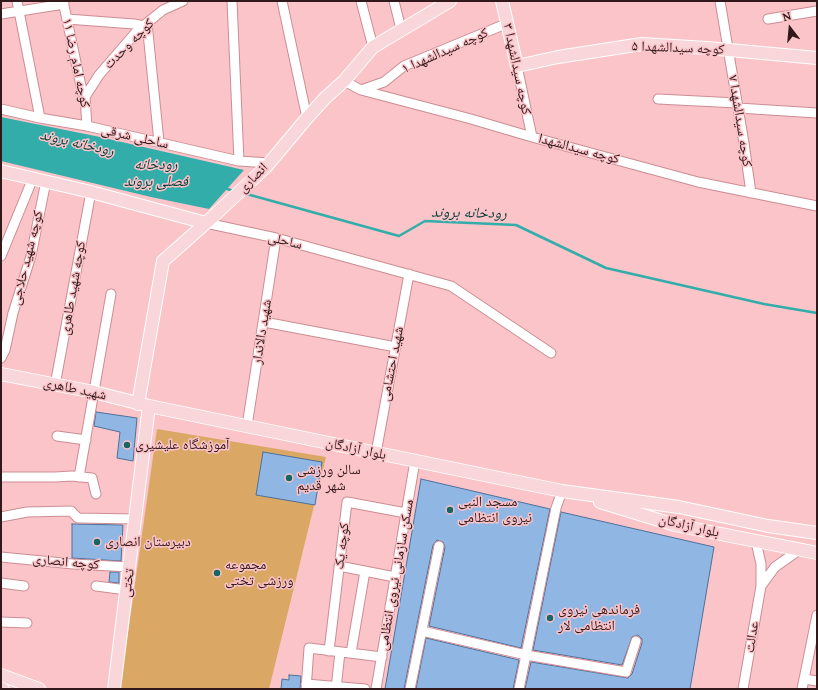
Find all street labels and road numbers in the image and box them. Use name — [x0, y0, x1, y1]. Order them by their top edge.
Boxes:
street label: کوچه وحدت — [100, 15, 158, 73]
street label: کوچه امام رضا ۱۱ — [58, 17, 94, 109]
street label: کوچه سیدالشهدا ۳ — [499, 22, 535, 116]
street label: کوچه سیدالشهدا ۱ — [399, 24, 491, 78]
street label: کوچه سیدالشهدا ۵ — [631, 38, 725, 58]
street label: کوچه سیدالشهدا ۷ — [724, 74, 756, 168]
street label: ساحلی شرقی — [100, 121, 170, 153]
street label: کوچه سیدالشهدا — [537, 130, 621, 168]
street label: انصاری — [234, 159, 272, 197]
street label: کوچه شهید حلاجی — [7, 209, 47, 307]
street label: ساحلی — [266, 229, 304, 253]
street label: کوچه شهید طاهری — [56, 240, 90, 336]
street label: شهید دالاندار — [249, 298, 275, 366]
street label: شهید احتشامی — [377, 325, 407, 403]
street label: شهید طاهری — [42, 374, 108, 404]
street label: بلوار آزادگان — [324, 434, 388, 464]
street label: مسکن سازمانی نیروی انتظامی — [374, 498, 418, 652]
street label: بلوار آزادگان — [657, 511, 721, 541]
street label: کوچه یک — [331, 522, 353, 570]
street label: کوچه انصاری — [32, 551, 100, 573]
street label: تختی — [118, 568, 138, 598]
street label: عدالت — [741, 620, 763, 654]

